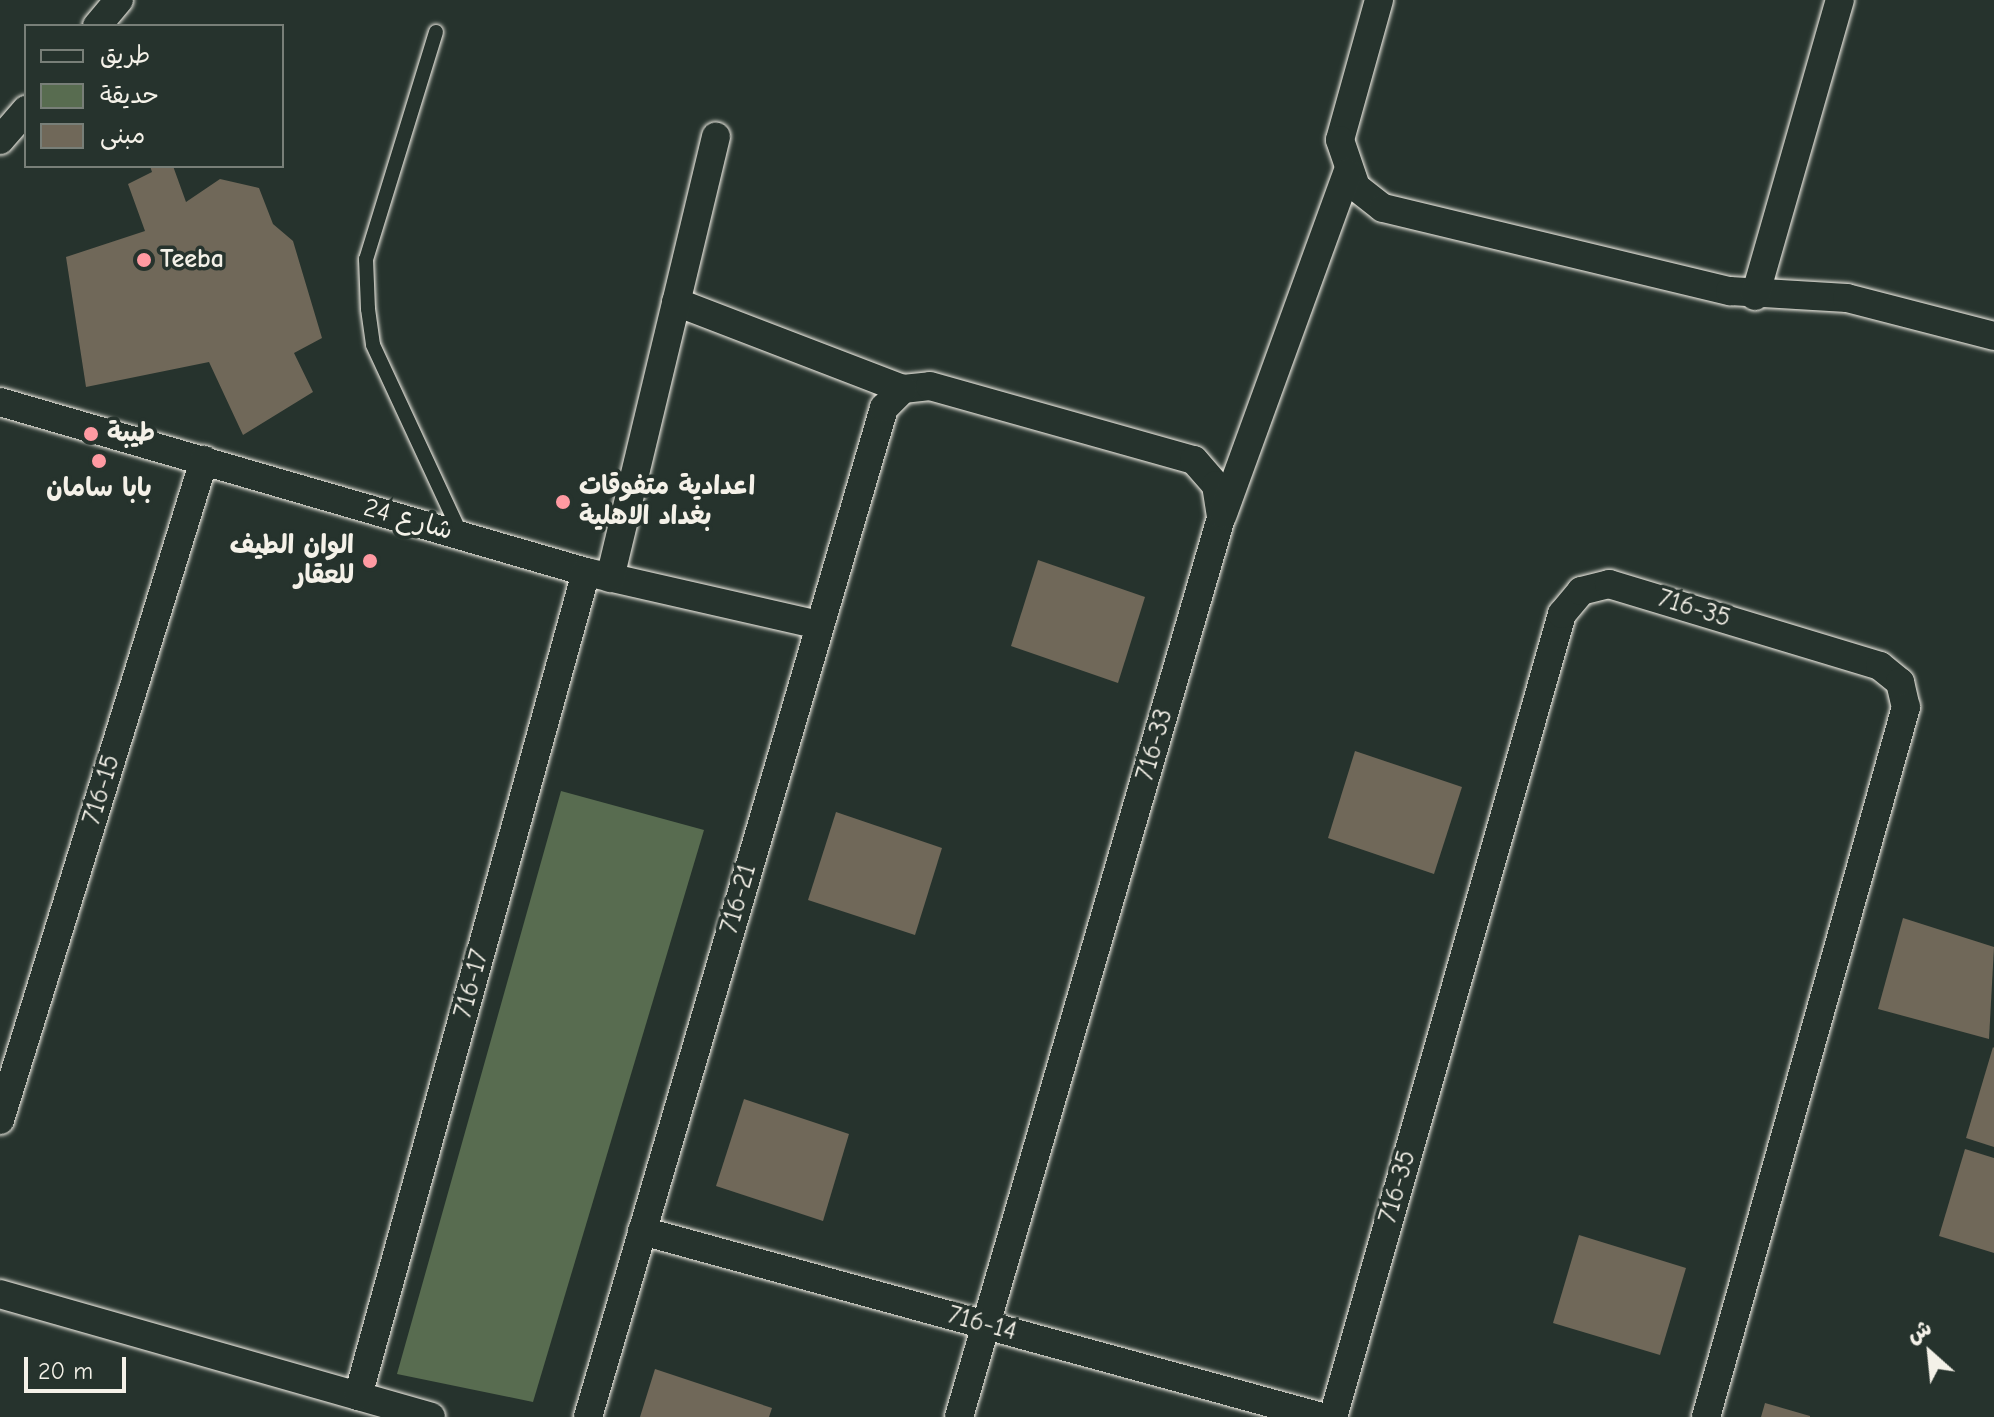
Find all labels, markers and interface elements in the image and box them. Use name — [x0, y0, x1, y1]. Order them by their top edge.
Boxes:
legend — [24, 24, 284, 168]
text: طريق — [100, 41, 150, 69]
text: حديقة — [100, 81, 159, 109]
text: مبنى — [100, 121, 145, 149]
place label: Teeba — [160, 244, 224, 276]
marker: Teeba — [135, 251, 153, 269]
place label: طيبة — [107, 418, 155, 450]
marker: طيبة — [82, 425, 100, 443]
marker: بابا سامان — [90, 452, 108, 470]
place label: اعدادية متفوقات بغداد الاهلية — [579, 471, 755, 532]
place label: بابا سامان — [46, 473, 152, 505]
street label: شارع 24 — [360, 492, 456, 548]
marker: اعدادية متفوقات بغداد الاهلية — [554, 493, 572, 511]
place label: الوان الطيف للعقار — [230, 530, 354, 592]
marker: الوان الطيف للعقار — [361, 552, 379, 570]
street label: 716-35 — [1654, 583, 1734, 635]
street label: 716-33 — [1130, 705, 1180, 785]
street label: 716-15 — [77, 751, 127, 829]
street label: 716-21 — [714, 861, 764, 937]
street label: 716-17 — [448, 946, 496, 1022]
street label: 716-35 — [1373, 1147, 1423, 1227]
street label: 716-14 — [944, 1300, 1020, 1348]
north arrow — [1890, 1313, 1970, 1393]
text: ش — [1902, 1315, 1936, 1349]
scale bar — [28, 1341, 130, 1391]
text: 20 m — [38, 1357, 93, 1385]

